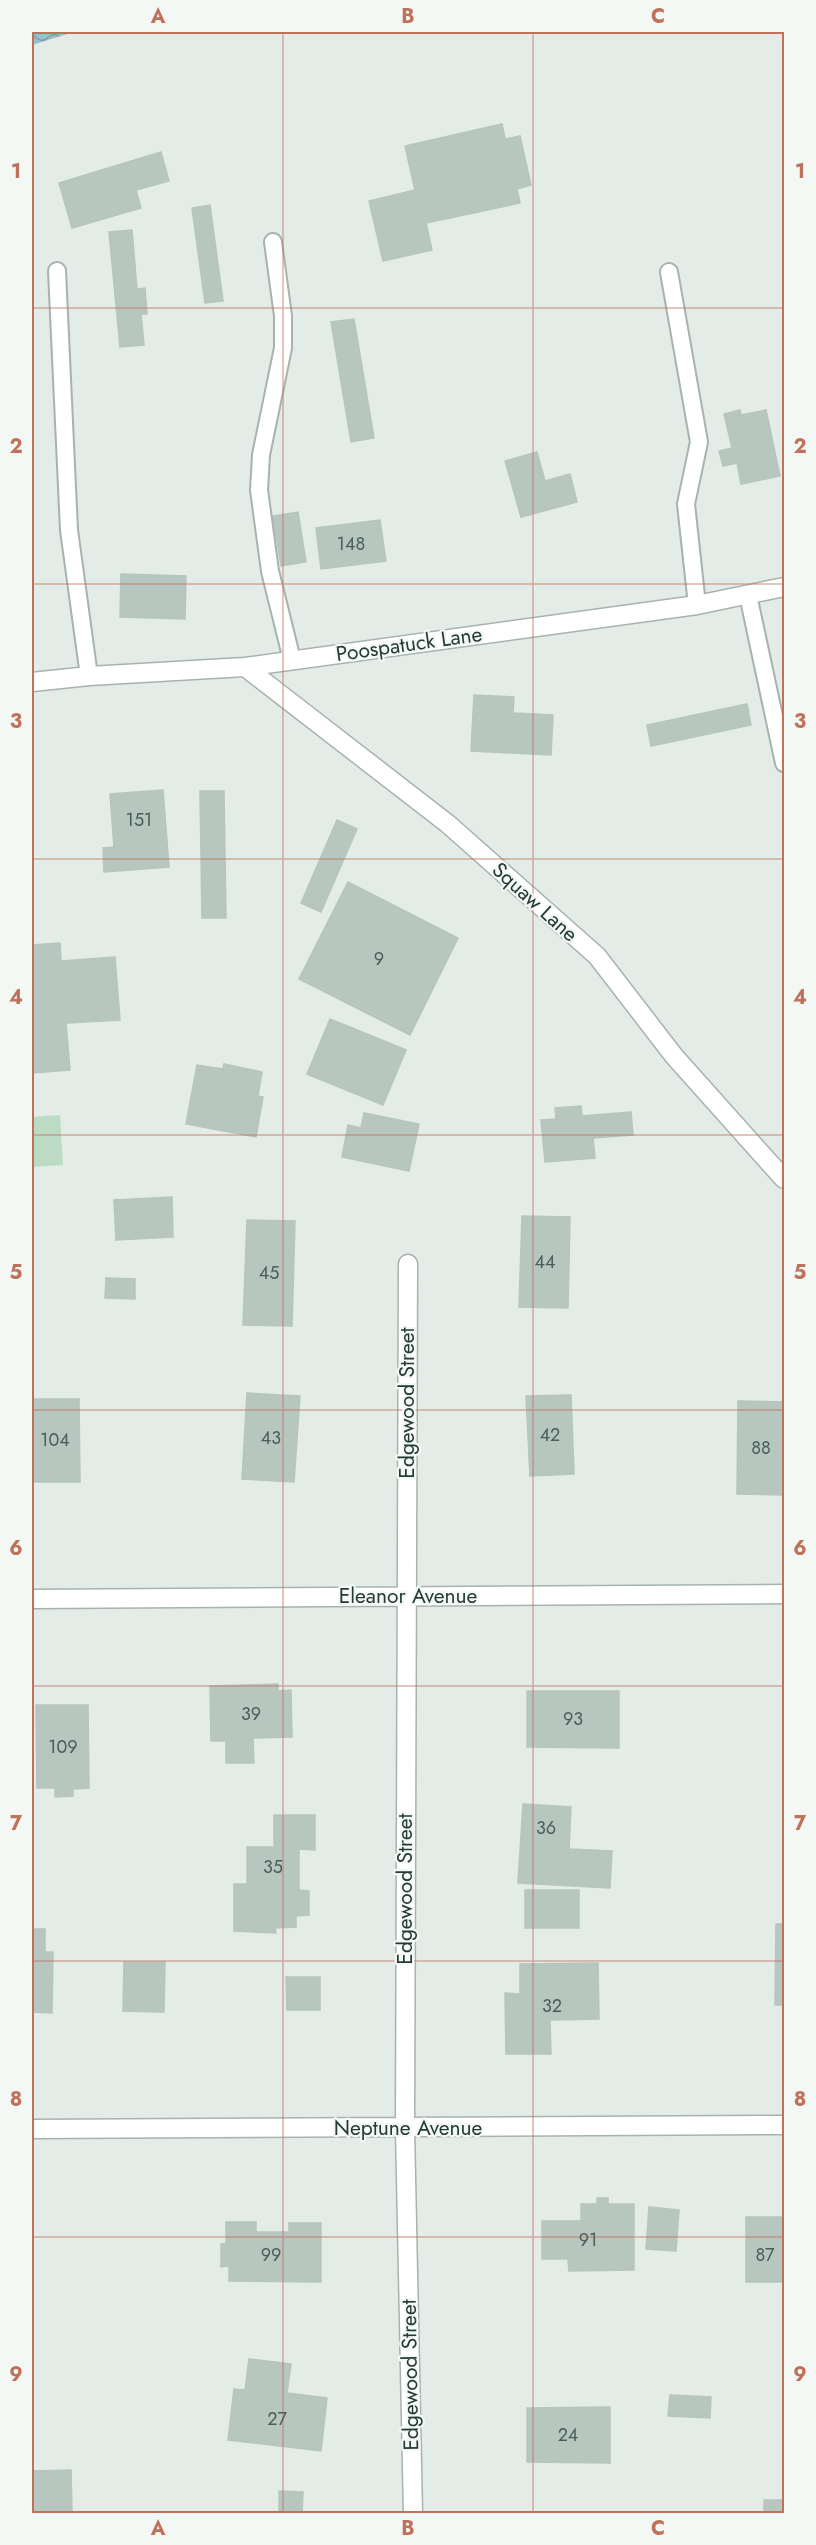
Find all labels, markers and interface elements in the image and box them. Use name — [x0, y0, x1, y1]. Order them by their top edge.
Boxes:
text: A — [150, 2, 166, 31]
text: B — [401, 2, 415, 31]
text: C — [651, 2, 665, 31]
text: 1 — [11, 157, 21, 186]
text: 1 — [795, 157, 805, 186]
text: 2 — [9, 432, 23, 461]
text: 2 — [793, 432, 807, 461]
house number: 148 — [337, 531, 365, 557]
street label: Poospatuck Lane — [334, 619, 484, 669]
text: 3 — [10, 707, 22, 736]
text: 3 — [794, 707, 806, 736]
house number: 151 — [126, 807, 152, 833]
street label: Squaw Lane — [485, 855, 585, 949]
house number: 9 — [374, 946, 384, 972]
text: 4 — [9, 983, 23, 1012]
text: 4 — [793, 983, 807, 1012]
house number: 44 — [535, 1249, 556, 1275]
text: 5 — [10, 1258, 23, 1287]
text: 5 — [794, 1258, 807, 1287]
house number: 45 — [259, 1260, 279, 1286]
street label: Edgewood Street — [392, 1327, 422, 1479]
house number: 42 — [540, 1422, 560, 1448]
house number: 43 — [261, 1425, 281, 1451]
house number: 104 — [40, 1427, 70, 1453]
house number: 88 — [751, 1435, 771, 1461]
text: 6 — [9, 1534, 23, 1563]
text: 6 — [793, 1534, 807, 1563]
street label: Eleanor Avenue — [339, 1581, 478, 1611]
house number: 39 — [241, 1701, 261, 1727]
house number: 93 — [563, 1706, 583, 1732]
house number: 109 — [48, 1734, 78, 1760]
text: 7 — [10, 1809, 23, 1838]
text: 7 — [794, 1809, 807, 1838]
street label: Edgewood Street — [390, 1813, 420, 1965]
house number: 36 — [536, 1815, 556, 1841]
house number: 35 — [263, 1854, 283, 1880]
house number: 32 — [542, 1993, 562, 2019]
text: 8 — [10, 2085, 22, 2114]
text: 8 — [794, 2085, 806, 2114]
street label: Neptune Avenue — [334, 2113, 483, 2143]
house number: 91 — [579, 2227, 597, 2253]
house number: 99 — [261, 2242, 281, 2268]
house number: 87 — [755, 2242, 775, 2268]
street label: Edgewood Street — [394, 2299, 426, 2451]
text: 9 — [9, 2360, 23, 2389]
text: 9 — [793, 2360, 807, 2389]
house number: 27 — [267, 2406, 287, 2432]
house number: 24 — [558, 2422, 578, 2448]
text: A — [150, 2514, 166, 2543]
text: B — [401, 2514, 415, 2543]
text: C — [651, 2514, 665, 2543]

